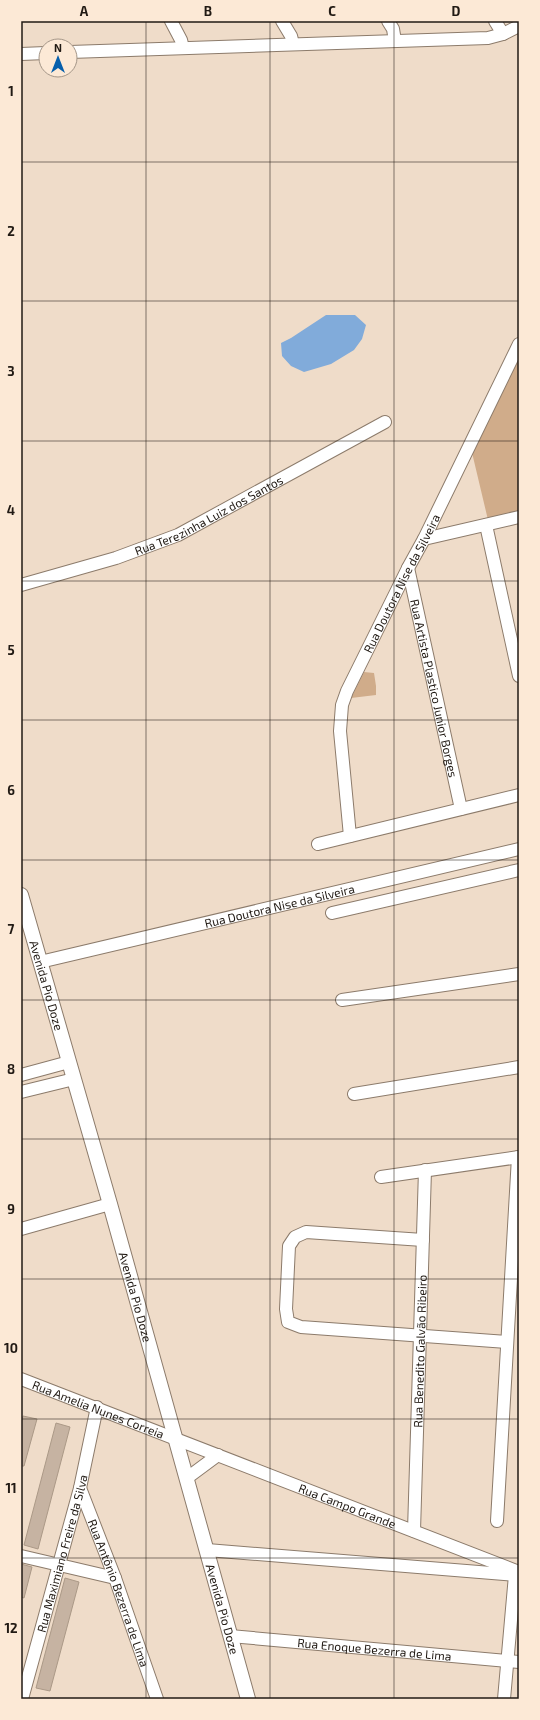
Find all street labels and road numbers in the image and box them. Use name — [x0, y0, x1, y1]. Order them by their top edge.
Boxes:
street label: Rua Terezinha Luiz dos Santos — [133, 472, 285, 558]
street label: Rua Doutora Nise da Silveira — [360, 512, 442, 655]
street label: Rua Artista Plastico Junior Borges — [408, 598, 461, 779]
street label: Rua Doutora Nise da Silveira — [203, 881, 356, 930]
street label: Avenida Pio Doze — [27, 939, 67, 1032]
street label: Avenida Pio Doze — [117, 1250, 155, 1344]
street label: Rua Benedito Galvão Ribeiro — [410, 1274, 429, 1428]
street label: Rua Amelia Nunes Correia — [30, 1377, 166, 1441]
street label: Rua Maximiano Freire da Silva — [34, 1473, 90, 1634]
street label: Rua Campo Grande — [297, 1480, 398, 1531]
street label: Rua Antônio Bezerra de Lima — [86, 1517, 152, 1669]
street label: Avenida Pio Doze — [204, 1562, 242, 1656]
street label: Rua Enoque Bezerra de Lima — [297, 1635, 452, 1663]

